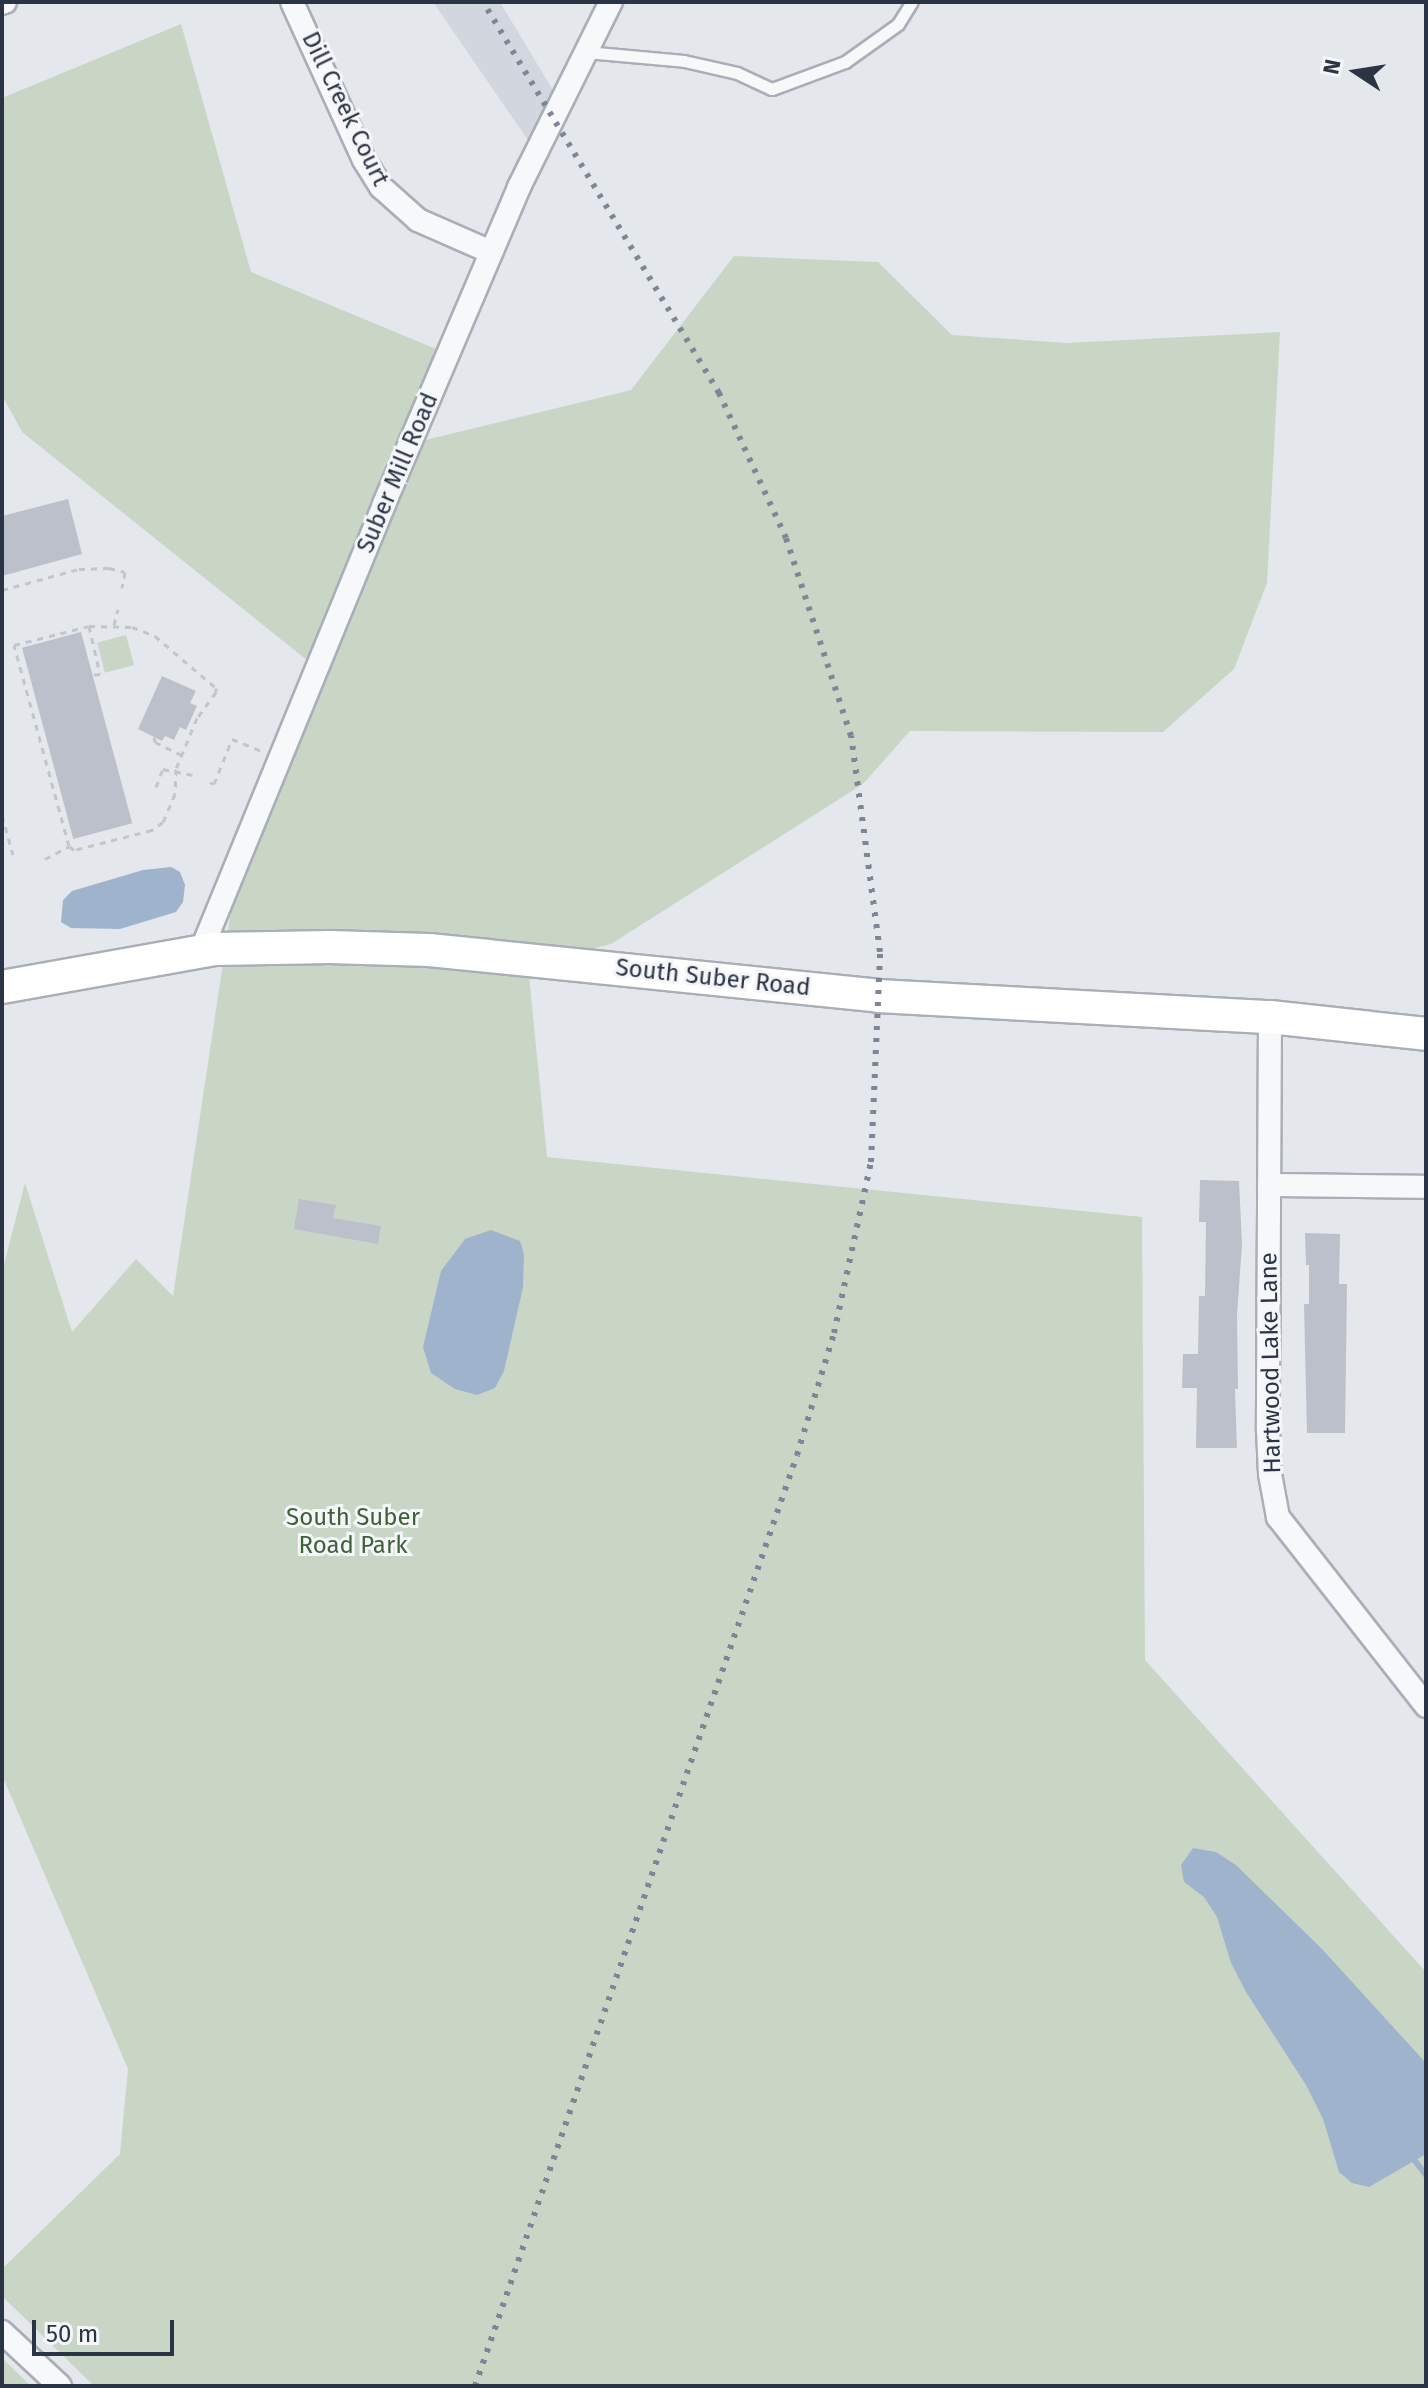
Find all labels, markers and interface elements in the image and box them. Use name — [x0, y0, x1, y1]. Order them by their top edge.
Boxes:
street label: Dill Creek Court — [295, 27, 395, 191]
north arrow — [1316, 32, 1396, 112]
text: N — [1317, 57, 1347, 77]
street label: Suber Mill Road — [351, 389, 445, 557]
street label: South Suber Road — [614, 953, 812, 1003]
street label: Hartwood Lake Lane — [1255, 1252, 1287, 1474]
park label: South Suber Road Park — [286, 1504, 420, 1560]
scale bar — [36, 2304, 178, 2354]
text: 50 m — [46, 2320, 98, 2348]

